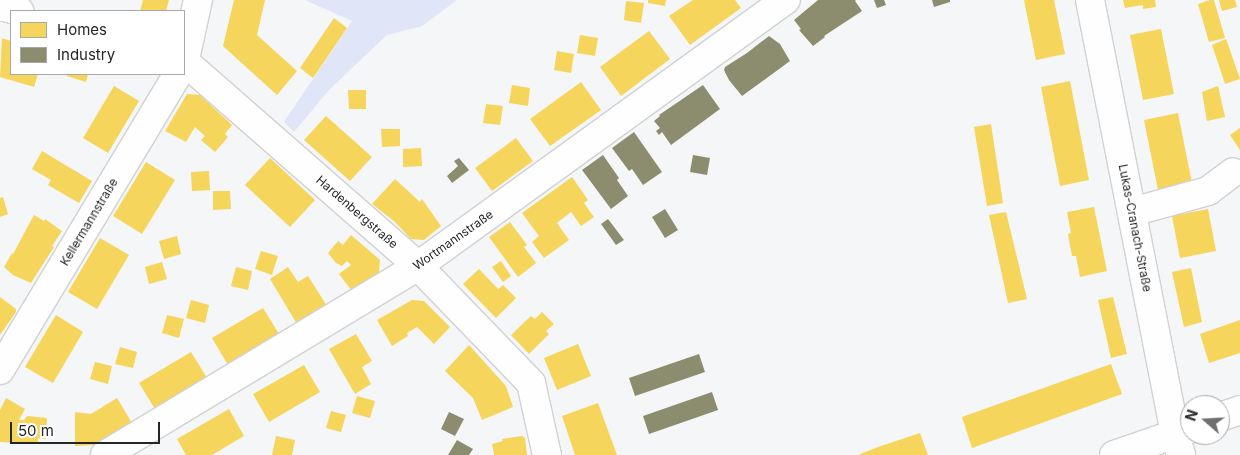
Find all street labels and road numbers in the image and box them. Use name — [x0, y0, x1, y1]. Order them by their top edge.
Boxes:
street label: Lukas-Cranach-Straße — [1116, 163, 1154, 293]
street label: Hardenbergstraße — [313, 173, 401, 251]
street label: Kellermannstraße — [57, 176, 121, 268]
street label: Wortmannstraße — [410, 207, 496, 273]

